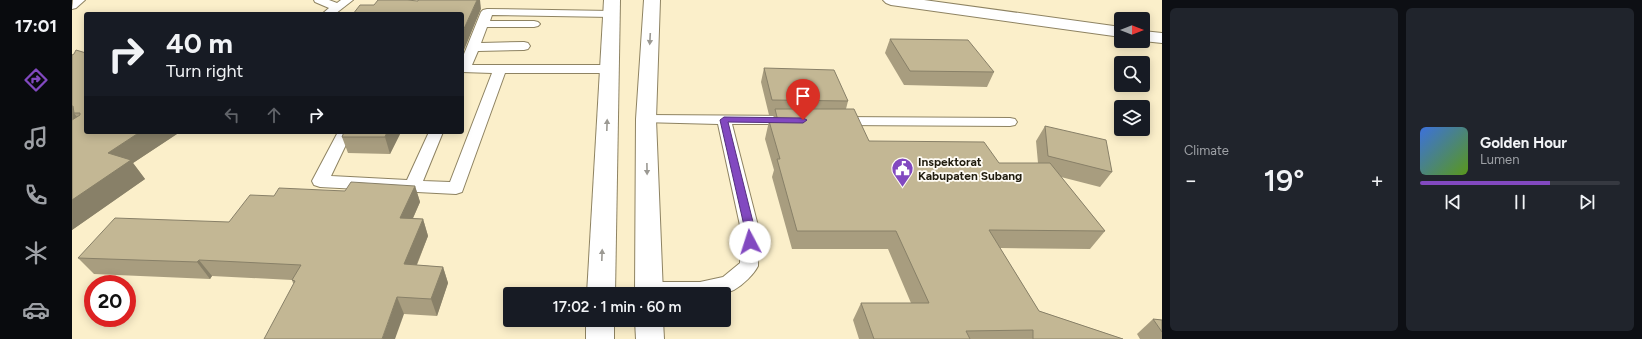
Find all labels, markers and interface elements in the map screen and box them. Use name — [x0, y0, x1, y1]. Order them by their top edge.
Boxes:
north arrow — [1114, 12, 1150, 48]
map controls — [1114, 12, 1150, 136]
text: 17:01 — [15, 15, 57, 37]
text: 40 m — [166, 26, 233, 60]
icon: right — [100, 28, 152, 80]
one-way arrow — [646, 33, 653, 45]
button: search — [1114, 56, 1150, 92]
text: Turn right — [166, 60, 243, 82]
icon: directions — [22, 66, 50, 94]
pin — [786, 79, 820, 120]
icon: arrive — [792, 85, 814, 107]
button: layers — [1114, 100, 1150, 136]
icon: left — [221, 104, 243, 126]
icon: ahead — [263, 104, 285, 126]
icon: right — [305, 104, 327, 126]
one-way arrow — [604, 118, 610, 131]
icon: music — [22, 124, 50, 152]
text: Golden Hour — [1480, 134, 1567, 152]
text: Climate — [1184, 143, 1229, 158]
text: Lumen — [1480, 152, 1519, 167]
place label: Inspektorat Kabupaten Subang — [918, 155, 1022, 183]
public building icon: Inspektorat Kabupaten Subang — [890, 156, 916, 189]
text: 19° — [1263, 162, 1305, 199]
one-way arrow — [643, 163, 650, 175]
text: − — [1184, 167, 1198, 194]
text: + — [1370, 167, 1384, 194]
icon: phone — [22, 181, 50, 209]
icon: previous — [1442, 191, 1464, 213]
icon: pause — [1509, 191, 1531, 213]
icon: next — [1576, 191, 1598, 213]
position arrow — [729, 221, 771, 263]
icon: climate — [22, 239, 50, 267]
one-way arrow — [599, 249, 606, 261]
speed limit sign: 20 — [84, 275, 136, 327]
icon: car — [22, 296, 50, 324]
text: 17:02 · 1 min · 60 m — [552, 298, 682, 316]

